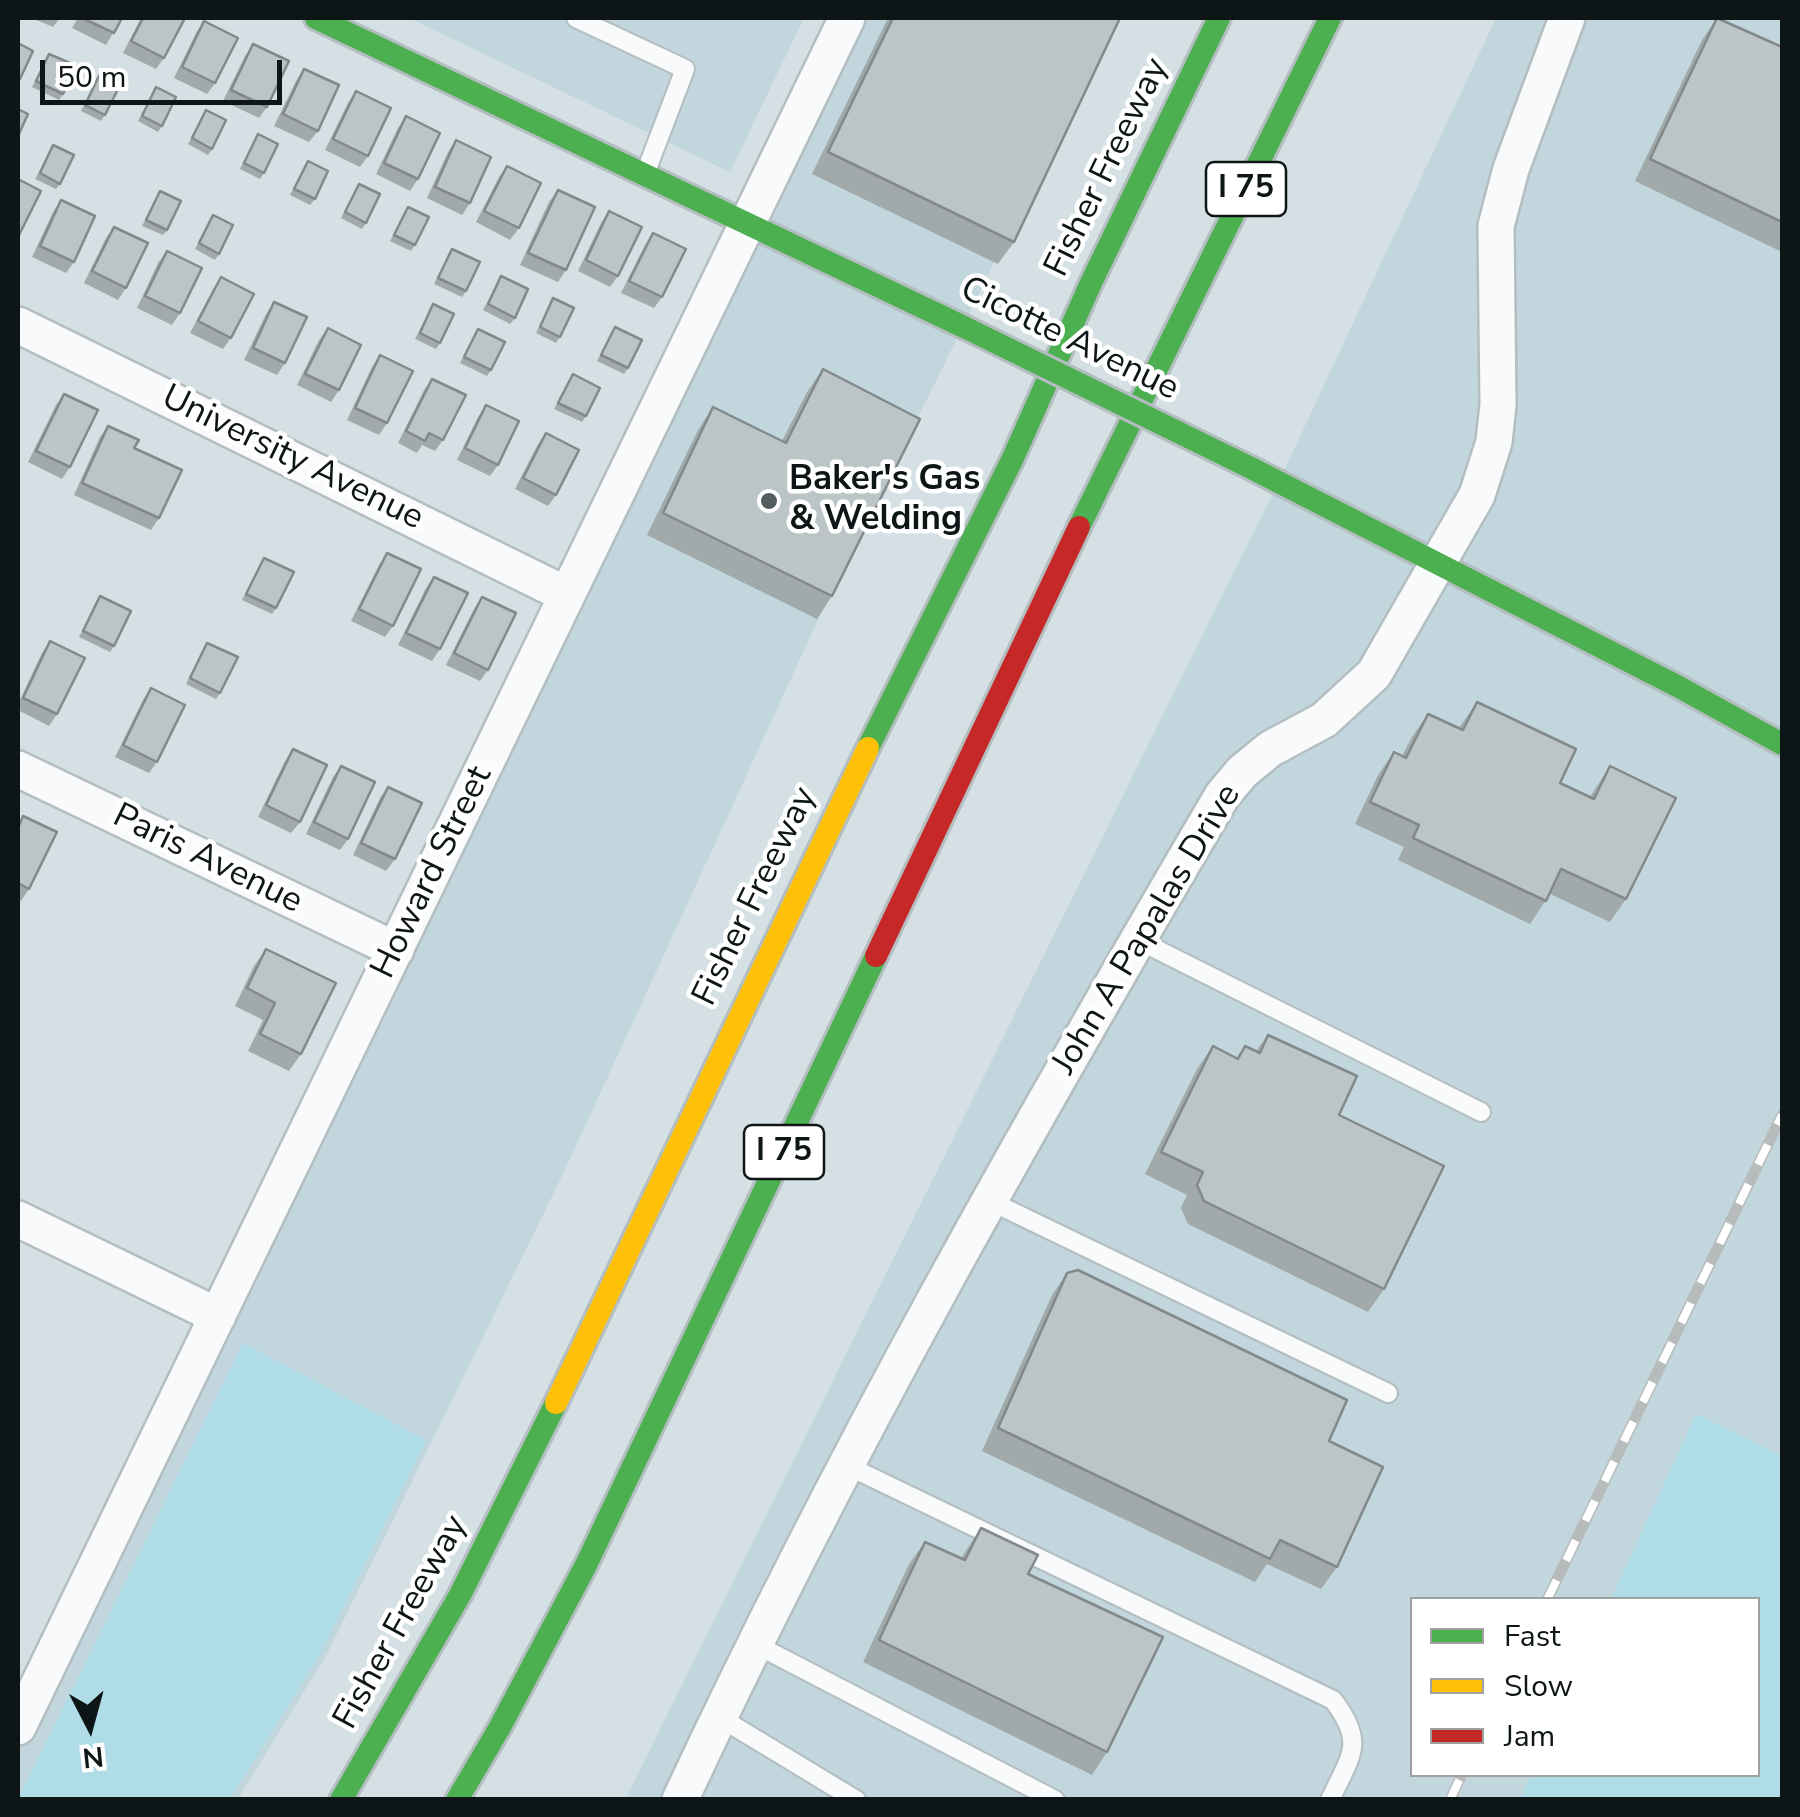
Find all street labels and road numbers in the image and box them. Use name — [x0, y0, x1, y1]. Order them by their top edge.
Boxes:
street label: Fisher Freeway — [1037, 52, 1179, 284]
road number: I 75 — [1206, 162, 1286, 216]
street label: Cicotte Avenue — [953, 269, 1185, 411]
street label: University Avenue — [154, 377, 430, 541]
street label: Howard Street — [364, 760, 502, 986]
street label: John A Papalas Drive — [1045, 777, 1251, 1083]
street label: Fisher Freeway — [685, 781, 827, 1013]
street label: Paris Avenue — [105, 796, 309, 924]
road number: I 75 — [744, 1125, 824, 1179]
street label: Fisher Freeway — [326, 1509, 478, 1737]

